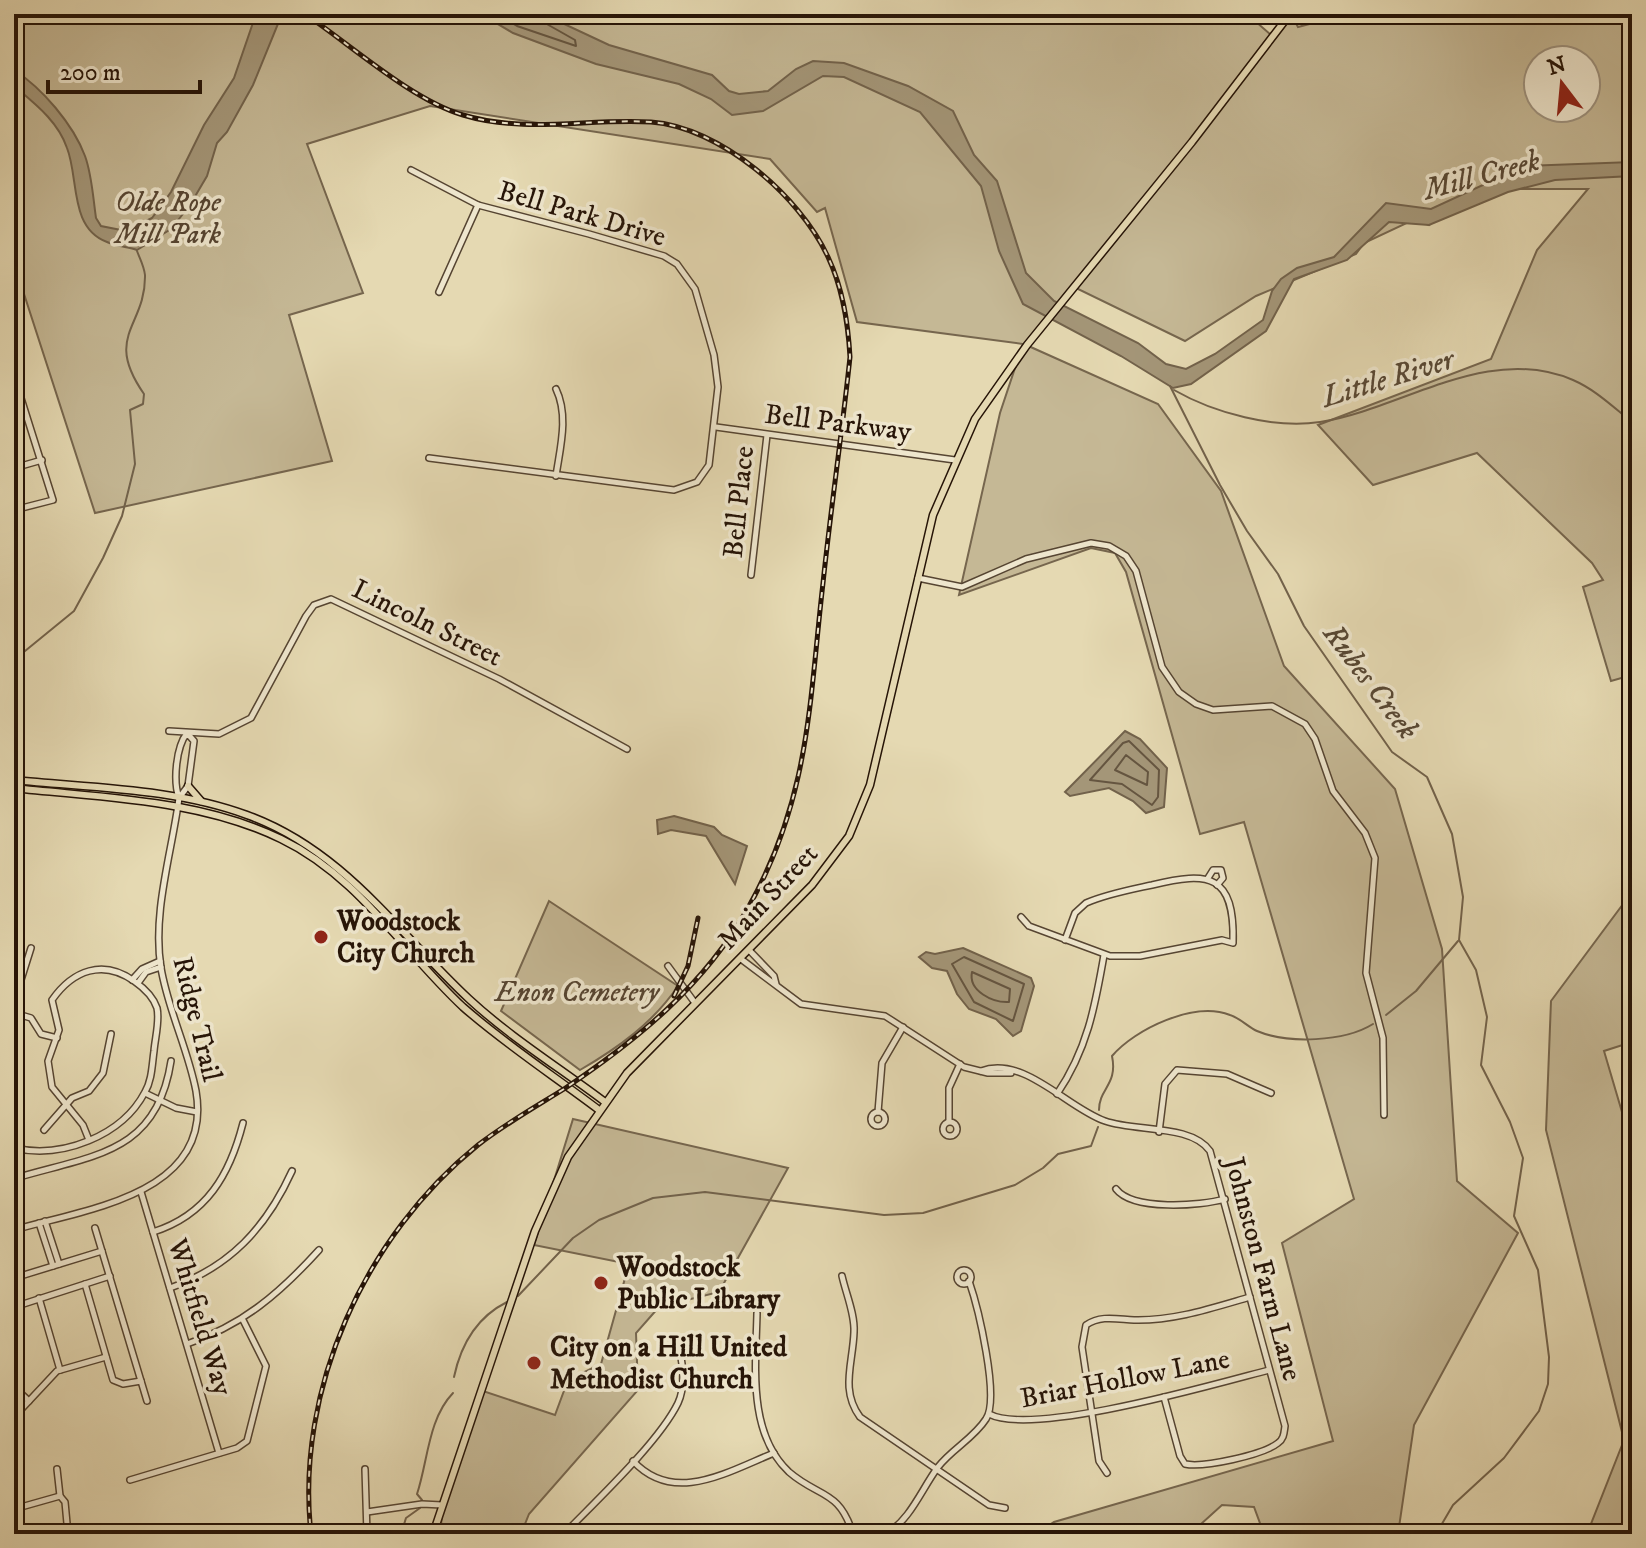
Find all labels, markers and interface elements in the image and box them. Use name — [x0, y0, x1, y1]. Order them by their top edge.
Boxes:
scale bar — [48, 44, 200, 94]
north arrow — [1522, 44, 1602, 124]
text: N — [1544, 51, 1569, 82]
text: 200 m — [60, 58, 121, 88]
water label: Mill Creek — [1418, 143, 1545, 210]
street label: Bell Park Drive — [494, 173, 670, 255]
park label: Olde Rope Mill Park — [113, 185, 222, 252]
water label: Little River — [1316, 341, 1461, 417]
street label: Bell Parkway — [763, 397, 914, 449]
street label: Bell Place — [716, 444, 762, 560]
street label: Lincoln Street — [346, 572, 508, 674]
water label: Rubes Creek — [1314, 616, 1426, 748]
street label: Main Street — [710, 837, 826, 957]
place label: Woodstock City Church — [336, 904, 475, 971]
marker: Woodstock City Church — [312, 928, 330, 946]
street label: Ridge Trail — [165, 953, 230, 1086]
park label: Enon Cemetery — [493, 975, 661, 1010]
street label: Johnston Farm Lane — [1216, 1151, 1310, 1385]
street label: Whitfield Way — [159, 1233, 241, 1400]
place label: Woodstock Public Library — [616, 1250, 781, 1317]
marker: Woodstock Public Library — [592, 1274, 610, 1292]
place label: City on a Hill United Methodist Church — [550, 1330, 788, 1397]
street label: Briar Hollow Lane — [1017, 1342, 1233, 1416]
marker: City on a Hill United Methodist Church — [525, 1354, 543, 1372]

